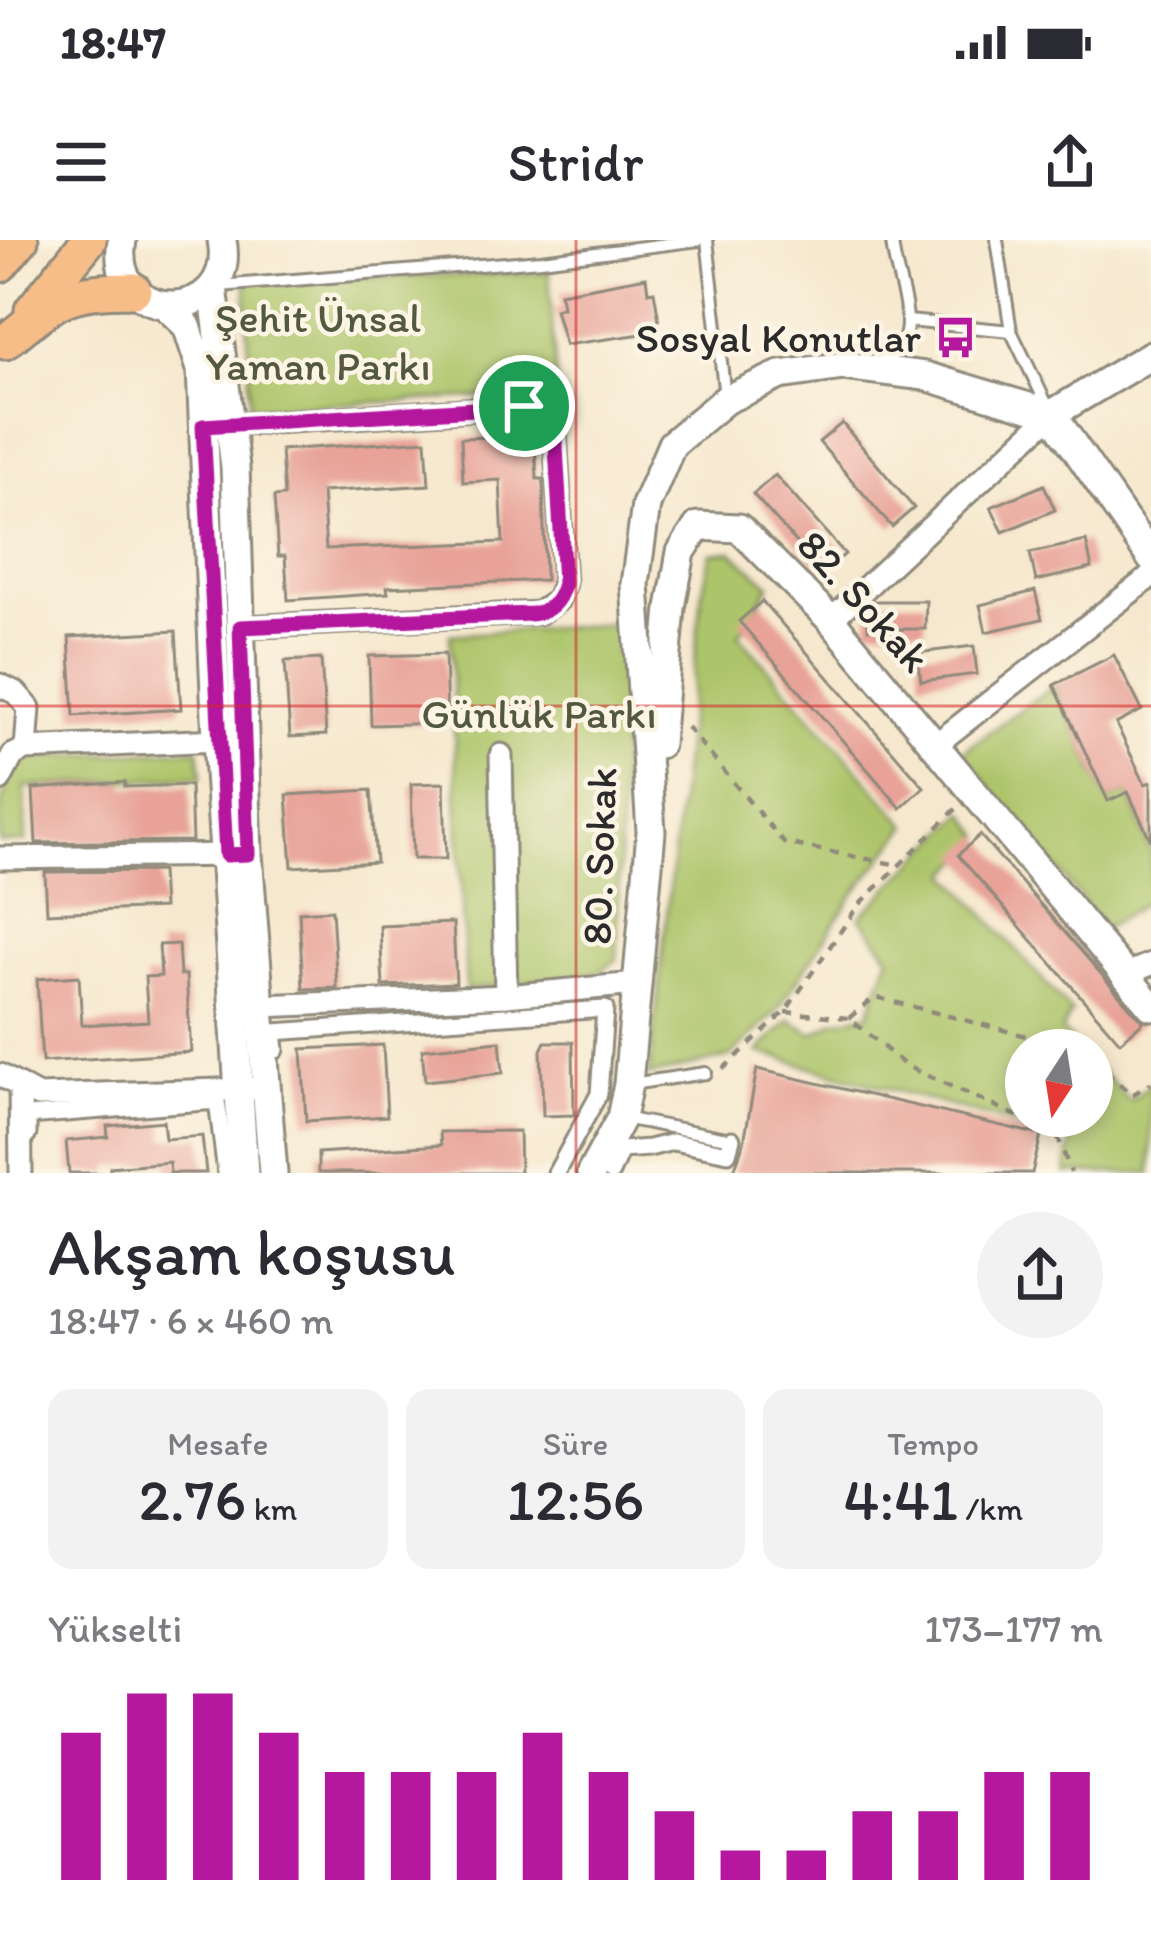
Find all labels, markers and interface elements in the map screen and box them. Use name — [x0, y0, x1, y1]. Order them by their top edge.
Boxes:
text: 18:47 — [60, 15, 166, 69]
icon: menu — [48, 129, 114, 195]
icon: share — [1037, 129, 1103, 195]
text: Stridr — [508, 130, 643, 195]
park label: Şehit Ünsal Yaman Parkı — [205, 292, 431, 391]
place label: Sosyal Konutlar — [635, 312, 921, 363]
bus stop icon: Sosyal Konutlar — [932, 314, 978, 360]
pin — [473, 355, 575, 457]
icon: arrive — [491, 373, 557, 439]
street label: 82. Sokak — [787, 519, 941, 683]
park label: Günlük Parkı — [421, 688, 657, 739]
street label: 80. Sokak — [570, 766, 628, 946]
north arrow — [1005, 1029, 1113, 1137]
map controls — [1005, 1029, 1113, 1137]
text: Akşam koşusu — [48, 1212, 456, 1292]
button: share — [977, 1212, 1103, 1338]
text: 18:47 · 6 × 460 m — [48, 1297, 334, 1344]
text: Mesafe — [167, 1424, 268, 1463]
text: Süre — [543, 1424, 608, 1463]
text: Tempo — [887, 1424, 979, 1463]
text: 2.76 — [138, 1463, 246, 1535]
text: 12:56 — [507, 1463, 644, 1535]
text: 4:41 — [843, 1463, 958, 1535]
text: km — [246, 1489, 297, 1528]
text: /km — [958, 1489, 1023, 1528]
text: Yükselti — [48, 1605, 182, 1652]
text: 173–177 m — [924, 1605, 1103, 1652]

